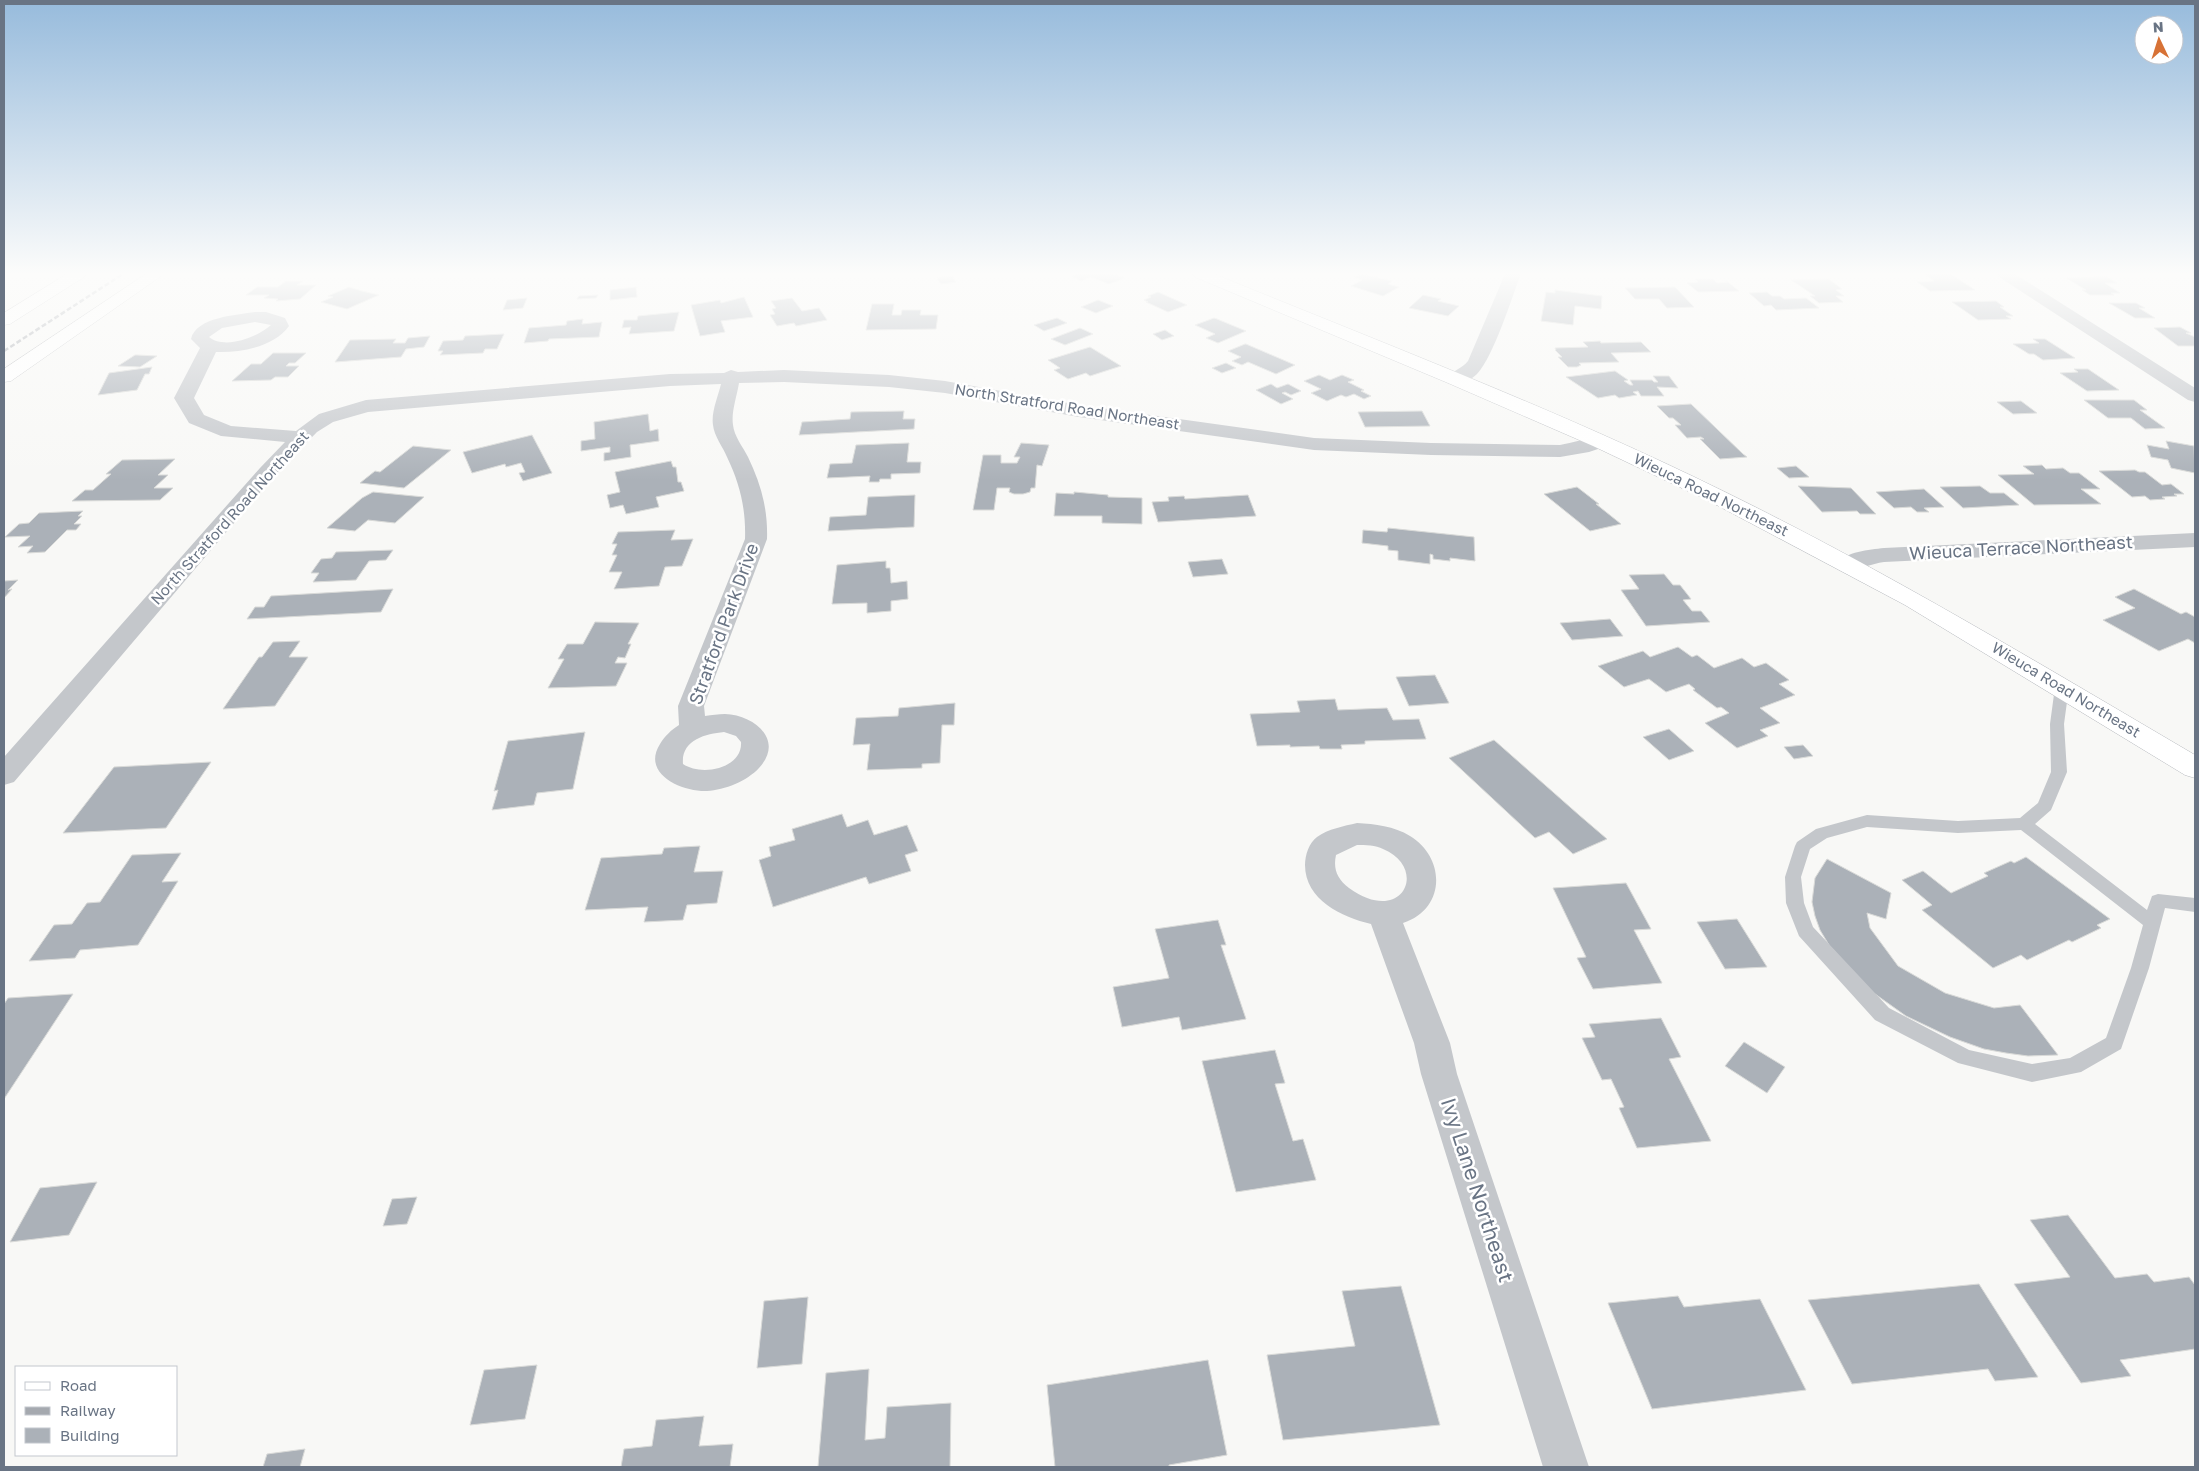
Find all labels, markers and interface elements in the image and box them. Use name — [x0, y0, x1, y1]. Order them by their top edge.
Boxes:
north arrow — [2134, 15, 2184, 65]
text: N — [2152, 18, 2164, 35]
street label: North Stratford Road Northeast — [954, 379, 1181, 433]
street label: North Stratford Road Northeast — [147, 427, 312, 608]
street label: Wieuca Road Northeast — [1631, 449, 1792, 539]
street label: Wieuca Terrace Northeast — [1908, 530, 2133, 564]
street label: Stratford Park Drive — [684, 540, 762, 707]
street label: Wieuca Road Northeast — [1989, 638, 2144, 741]
street label: Ivy Lane Northeast — [1436, 1094, 1520, 1285]
legend — [15, 1366, 178, 1456]
text: Road — [60, 1376, 97, 1394]
text: Railway — [60, 1401, 116, 1419]
text: Building — [60, 1426, 120, 1444]

